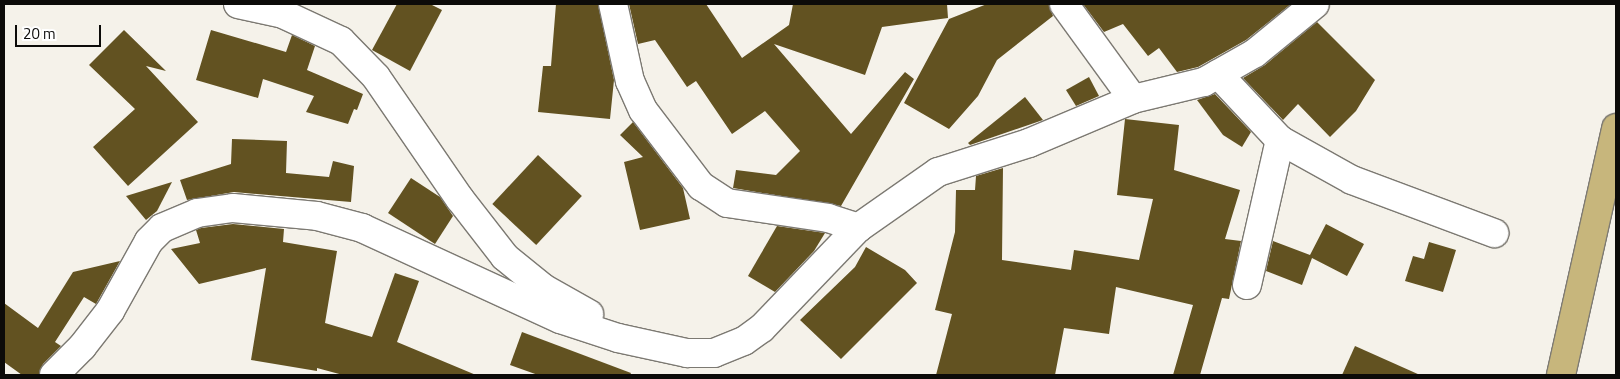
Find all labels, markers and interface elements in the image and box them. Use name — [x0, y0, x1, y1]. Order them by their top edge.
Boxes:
scale bar — [18, 15, 104, 47]
text: 20 m — [23, 22, 56, 45]

